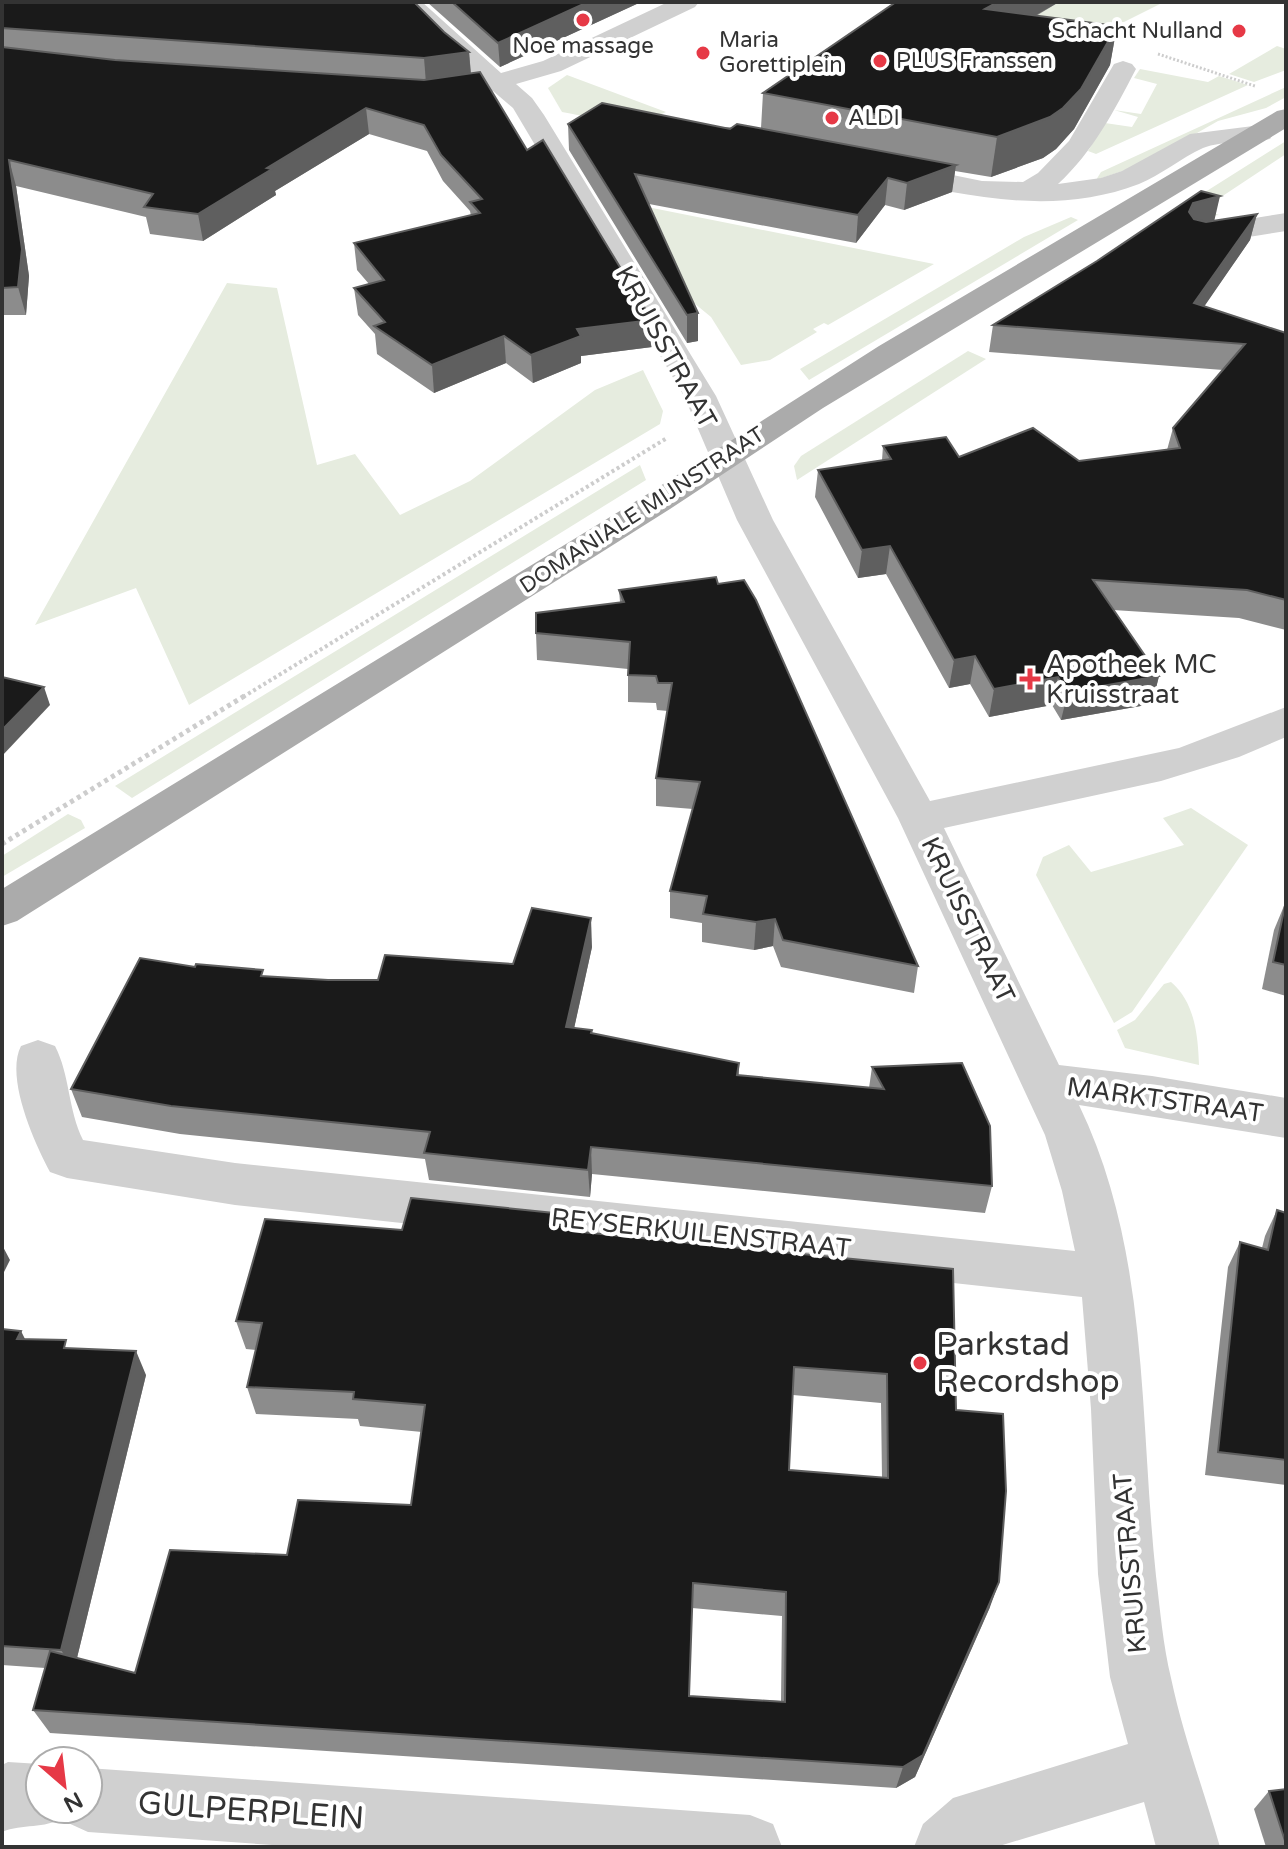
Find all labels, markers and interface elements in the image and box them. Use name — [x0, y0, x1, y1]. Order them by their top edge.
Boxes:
marker: Noe massage — [574, 11, 592, 29]
place label: Schacht Nulland — [1052, 18, 1223, 44]
marker: Schacht Nulland — [1230, 22, 1248, 40]
place label: Maria Gorettiplein — [719, 27, 843, 78]
place label: Noe massage — [512, 33, 654, 59]
marker: Maria Gorettiplein — [694, 44, 712, 62]
place label: PLUS Franssen — [896, 48, 1053, 74]
marker: PLUS Franssen — [871, 52, 889, 70]
place label: ALDI — [848, 105, 900, 131]
marker: ALDI — [823, 109, 841, 127]
street label: KRUISSTRAAT — [609, 260, 724, 434]
street label: DOMANIALE MIJNSTRAAT — [515, 421, 770, 599]
place label: Apotheek MC Kruisstraat — [1046, 649, 1217, 710]
marker: Apotheek MC Kruisstraat — [1021, 670, 1039, 688]
street label: KRUISSTRAAT — [914, 832, 1022, 1008]
street label: MARKTSTRAAT — [1065, 1071, 1265, 1129]
street label: REYSERKUILENSTRAAT — [549, 1202, 853, 1264]
place label: Parkstad Recordshop — [936, 1326, 1120, 1401]
marker: Parkstad Recordshop — [911, 1354, 929, 1372]
street label: KRUISSTRAAT — [1107, 1471, 1153, 1654]
north arrow — [24, 1745, 104, 1825]
street label: GULPERPLEIN — [137, 1784, 365, 1838]
text: N — [59, 1786, 87, 1817]

